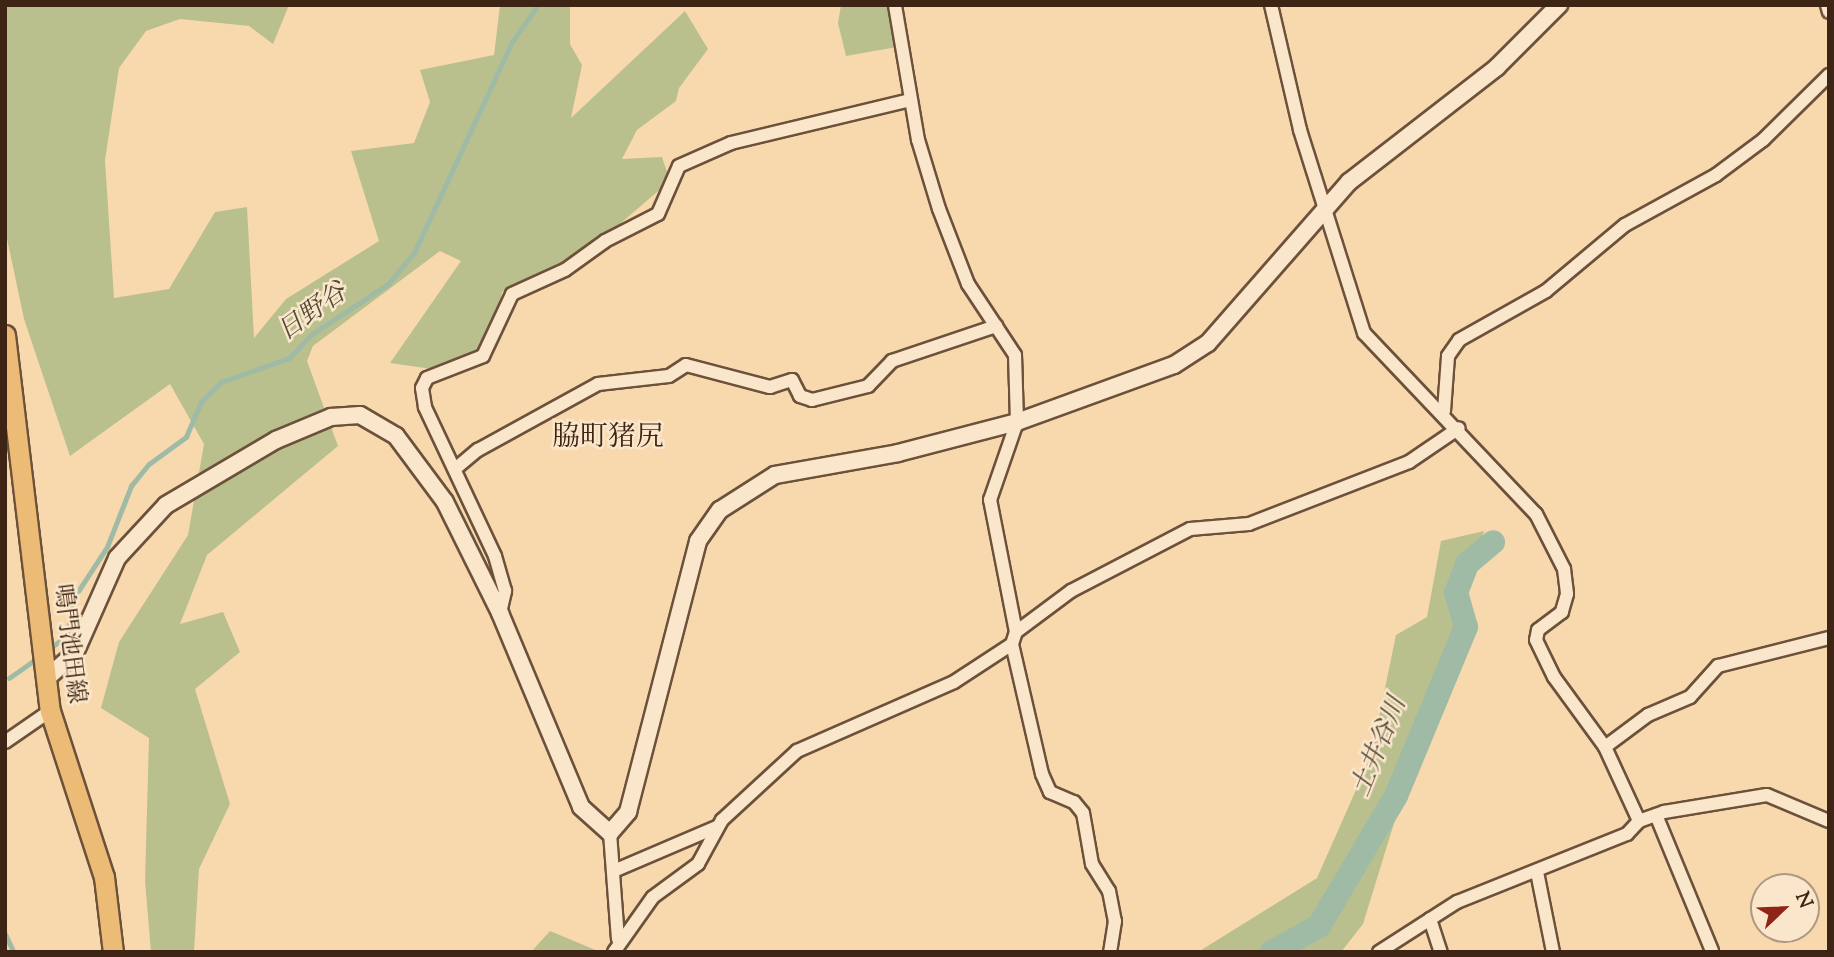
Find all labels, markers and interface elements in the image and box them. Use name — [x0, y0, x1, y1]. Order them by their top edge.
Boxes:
water label: 日野谷 — [272, 277, 354, 349]
district label: 脇町猪尻 — [552, 421, 664, 455]
street label: 鳴門池田線 — [46, 583, 90, 705]
water label: 土井谷川 — [1346, 693, 1414, 801]
north arrow — [1750, 873, 1820, 943]
text: N — [1788, 888, 1818, 913]

